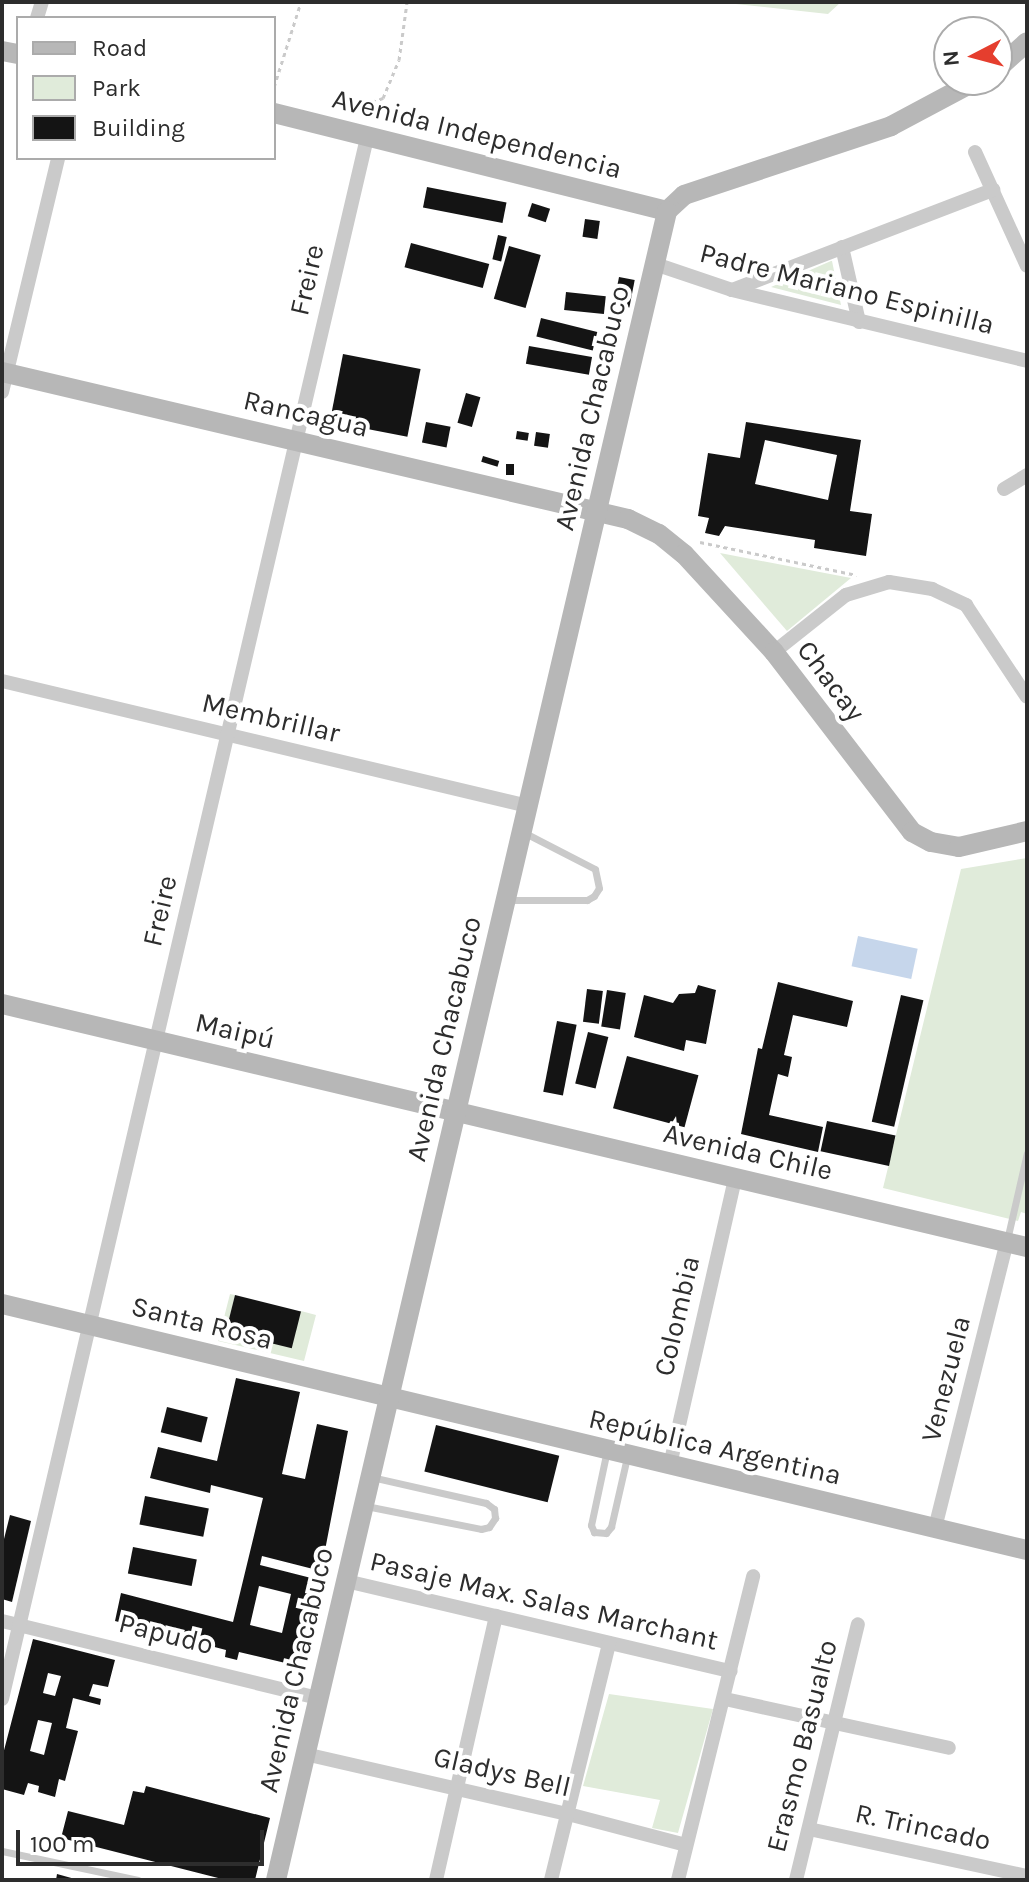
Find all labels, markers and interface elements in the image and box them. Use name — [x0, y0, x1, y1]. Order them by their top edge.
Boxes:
legend — [16, 16, 276, 160]
north arrow — [933, 16, 1013, 96]
text: Road — [92, 34, 147, 62]
text: N — [937, 49, 965, 68]
text: Park — [92, 74, 141, 102]
street label: Avenida Independencia — [329, 82, 625, 186]
text: Building — [92, 114, 185, 142]
street label: Padre Mariano Espinilla — [696, 236, 998, 342]
street label: Freire — [283, 241, 331, 319]
street label: Avenida Chacabuco — [547, 282, 637, 534]
street label: Rancagua — [240, 383, 372, 445]
street label: Chacay — [790, 634, 872, 728]
street label: Membrillar — [199, 686, 343, 750]
street label: Freire — [136, 872, 184, 950]
street label: Avenida Chacabuco — [399, 913, 489, 1165]
street label: Maipú — [192, 1006, 278, 1056]
street label: Avenida Chile — [660, 1116, 836, 1188]
street label: Colombia — [647, 1253, 707, 1379]
street label: Santa Rosa — [128, 1289, 276, 1357]
street label: Venezuela — [914, 1313, 978, 1445]
street label: República Argentina — [585, 1402, 845, 1492]
street label: Avenida Chacabuco — [251, 1544, 341, 1796]
street label: Pasaje Max. Salas Marchant — [367, 1545, 721, 1657]
street label: Papudo — [115, 1606, 217, 1662]
street label: Erasmo Basualto — [759, 1636, 845, 1856]
street label: Gladys Bell — [430, 1740, 574, 1804]
street label: R. Trincado — [852, 1796, 994, 1858]
scale bar — [20, 1814, 268, 1864]
text: 100 m — [30, 1830, 95, 1858]

